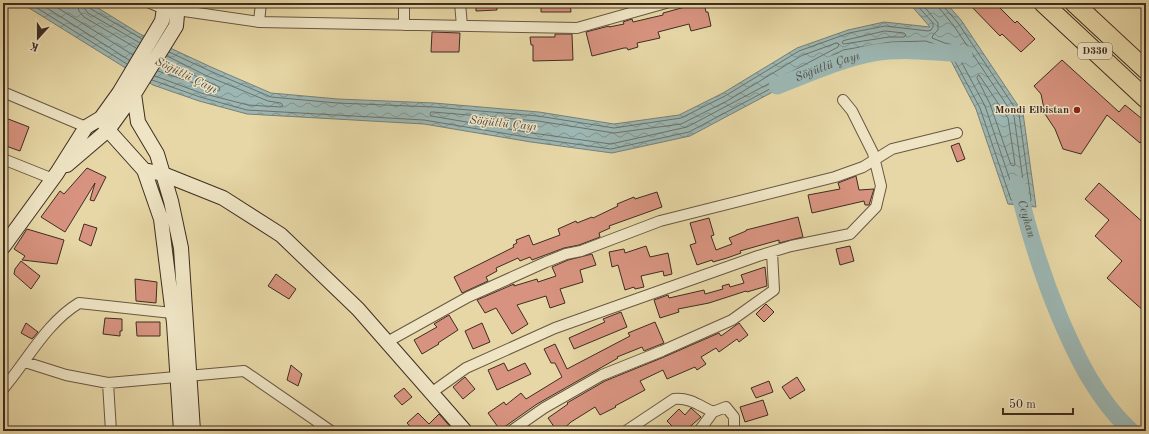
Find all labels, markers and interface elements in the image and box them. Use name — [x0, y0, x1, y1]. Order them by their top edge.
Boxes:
north arrow — [18, 18, 58, 58]
text: K — [29, 39, 41, 53]
road number: D330 — [1078, 43, 1112, 59]
water label: Söğütlü Çayı — [793, 50, 861, 84]
water label: Söğütlü Çayı — [153, 55, 220, 96]
place label: Mondi Elbistan — [995, 105, 1069, 116]
marker: Mondi Elbistan — [1072, 105, 1082, 115]
water label: Söğütlü Çayı — [469, 113, 537, 134]
water label: Ceyhan — [1015, 199, 1037, 239]
scale bar — [1003, 390, 1073, 416]
text: 50 m — [1009, 398, 1036, 411]

